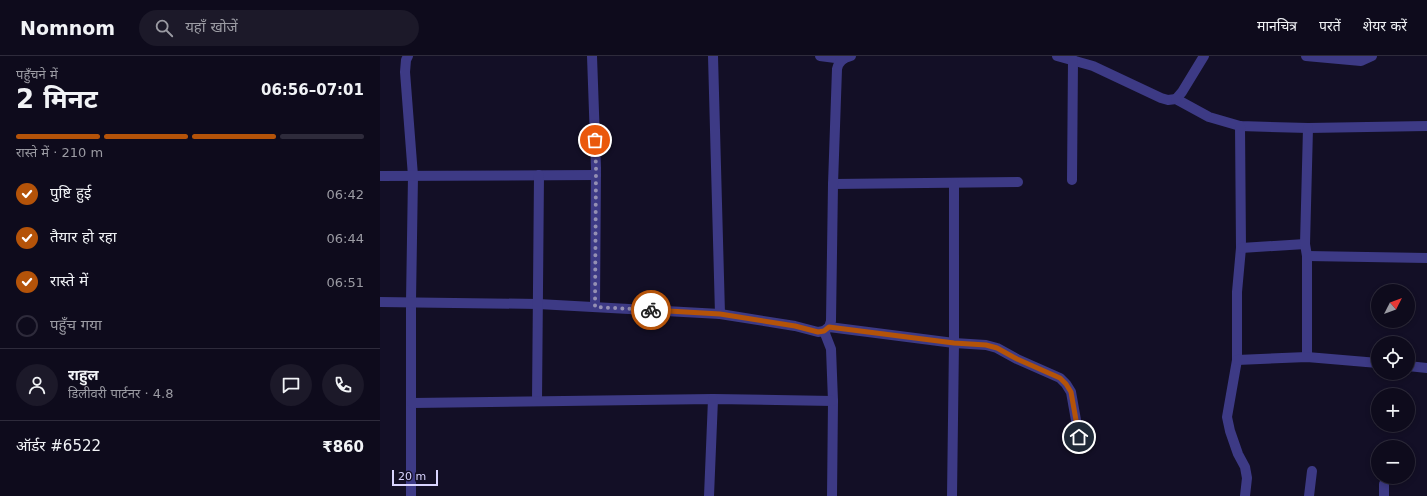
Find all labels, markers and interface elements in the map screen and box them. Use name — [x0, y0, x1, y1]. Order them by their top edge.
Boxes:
search box — [139, 10, 419, 46]
text: Nomnom — [20, 17, 115, 39]
icon: search — [153, 17, 175, 39]
text: यहाँ खोजें — [185, 18, 238, 36]
text: मानचित्र — [1257, 18, 1297, 34]
text: परतें — [1319, 18, 1341, 34]
text: शेयर करें — [1363, 18, 1407, 34]
text: पहुँचने में — [16, 67, 58, 82]
text: 06:56–07:01 — [261, 81, 364, 99]
text: 2 मिनट — [16, 84, 98, 114]
pin — [578, 123, 612, 157]
icon: bag — [584, 129, 606, 151]
text: रास्ते में · 210 m — [16, 145, 103, 160]
icon: check — [16, 183, 38, 205]
text: पुष्टि हुई — [50, 184, 91, 202]
text: 06:42 — [327, 187, 364, 202]
icon: check — [16, 227, 38, 249]
text: तैयार हो रहा — [50, 228, 117, 246]
text: 06:44 — [327, 231, 364, 246]
icon: check — [16, 271, 38, 293]
text: रास्ते में — [50, 272, 88, 290]
text: 06:51 — [327, 275, 364, 290]
north arrow — [1371, 284, 1415, 328]
map controls — [1371, 284, 1415, 484]
courier — [631, 290, 671, 330]
icon: bike — [640, 299, 662, 321]
text: पहुँच गया — [50, 316, 102, 334]
button: locate — [1371, 336, 1415, 380]
button: person — [16, 364, 58, 406]
button: chat — [270, 364, 312, 406]
button: phone — [322, 364, 364, 406]
text: राहुल — [68, 366, 99, 384]
text: डिलीवरी पार्टनर · 4.8 — [68, 386, 173, 401]
button: + — [1371, 388, 1415, 432]
pin — [1062, 420, 1096, 454]
icon: home — [1068, 426, 1090, 448]
text: ऑर्डर #6522 — [16, 437, 101, 455]
text: ₹860 — [322, 438, 364, 456]
button: − — [1371, 440, 1415, 484]
scale bar — [392, 468, 438, 487]
text: 20 m — [398, 470, 426, 483]

